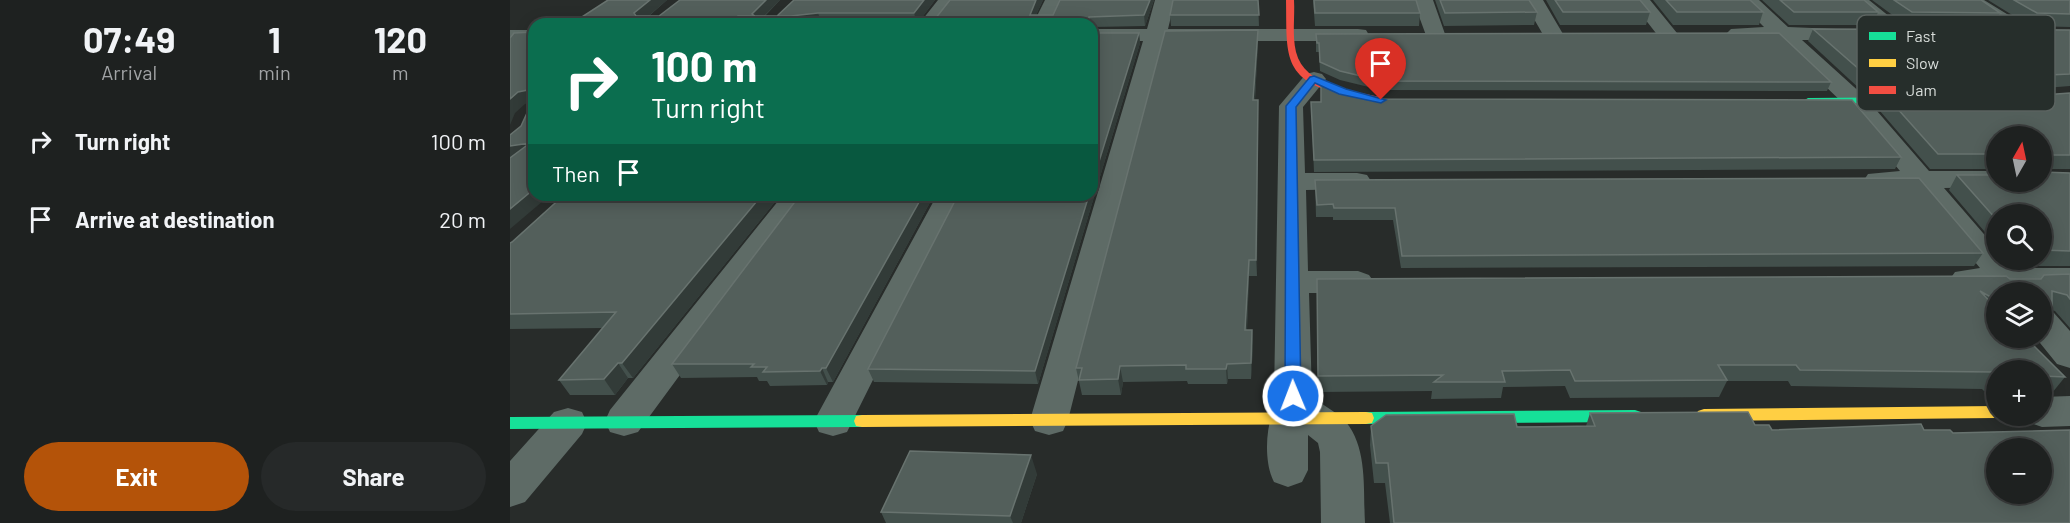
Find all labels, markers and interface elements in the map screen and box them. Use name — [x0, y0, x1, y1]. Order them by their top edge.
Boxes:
legend — [1857, 15, 2055, 111]
text: 07:49 — [83, 17, 175, 60]
text: 1 — [268, 17, 281, 60]
text: 120 — [374, 17, 427, 60]
text: Fast — [1906, 26, 1936, 45]
pin — [1355, 38, 1406, 100]
text: 100 m — [651, 40, 757, 90]
icon: right — [552, 42, 630, 120]
icon: arrive — [1364, 47, 1397, 80]
text: Slow — [1906, 53, 1939, 72]
text: Arrival — [101, 60, 157, 84]
text: min — [258, 60, 291, 84]
text: m — [392, 60, 409, 84]
text: Jam — [1906, 80, 1937, 99]
text: Turn right — [651, 91, 765, 123]
icon: right — [24, 125, 57, 158]
north arrow — [1986, 126, 2052, 192]
map controls — [1986, 126, 2052, 504]
text: Turn right — [75, 128, 170, 154]
text: 100 m — [431, 128, 486, 154]
icon: arrive — [612, 156, 645, 189]
text: Then — [552, 160, 600, 186]
icon: arrive — [24, 203, 57, 236]
button: search — [1986, 204, 2052, 270]
text: Arrive at destination — [75, 206, 274, 232]
text: 20 m — [439, 206, 486, 232]
button: layers — [1986, 282, 2052, 348]
button: + — [1986, 360, 2052, 426]
position arrow — [1261, 364, 1325, 428]
button: − — [1986, 438, 2052, 504]
button: Exit — [24, 442, 249, 511]
button: Share — [261, 442, 486, 511]

